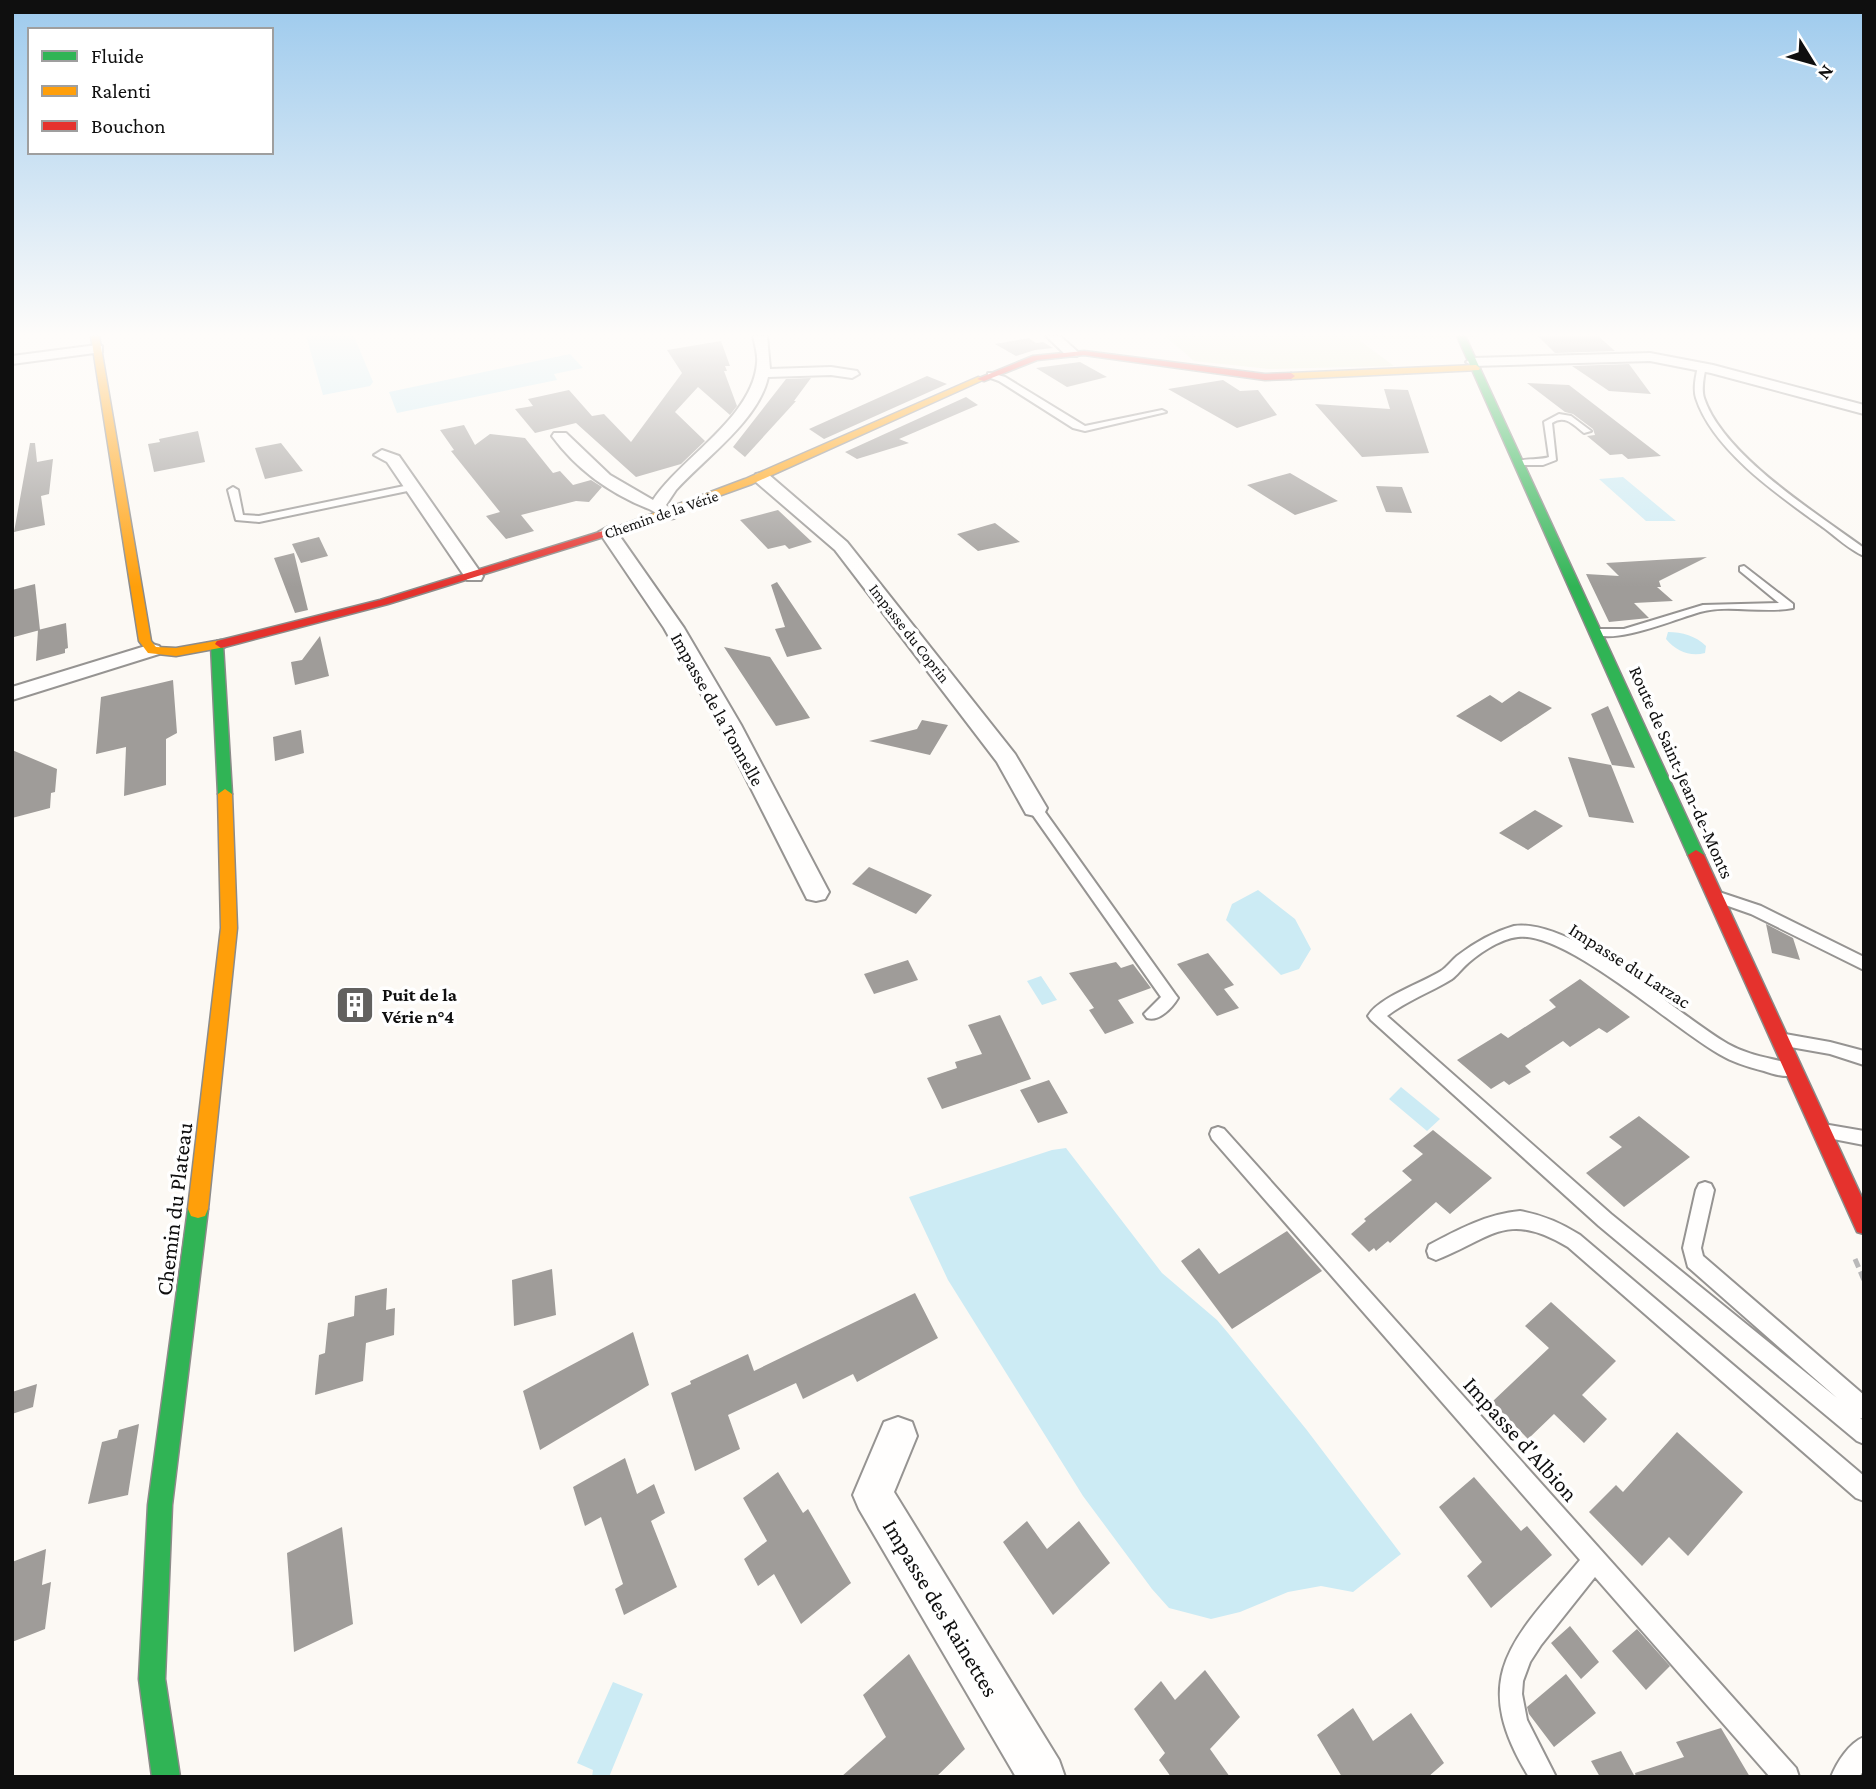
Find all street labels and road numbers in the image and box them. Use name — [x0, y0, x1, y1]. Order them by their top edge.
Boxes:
street label: Chemin de la Vérie — [602, 487, 720, 542]
street label: Impasse du Coprin — [865, 581, 954, 687]
street label: Impasse de la Tonnelle — [667, 629, 768, 790]
street label: Route de Saint-Jean-de-Monts — [1625, 663, 1738, 882]
street label: Impasse du Larzac — [1565, 919, 1694, 1012]
street label: Chemin du Plateau — [150, 1121, 198, 1297]
street label: Impasse d'Albion — [1458, 1371, 1584, 1507]
street label: Impasse des Rainettes — [878, 1515, 1004, 1701]

